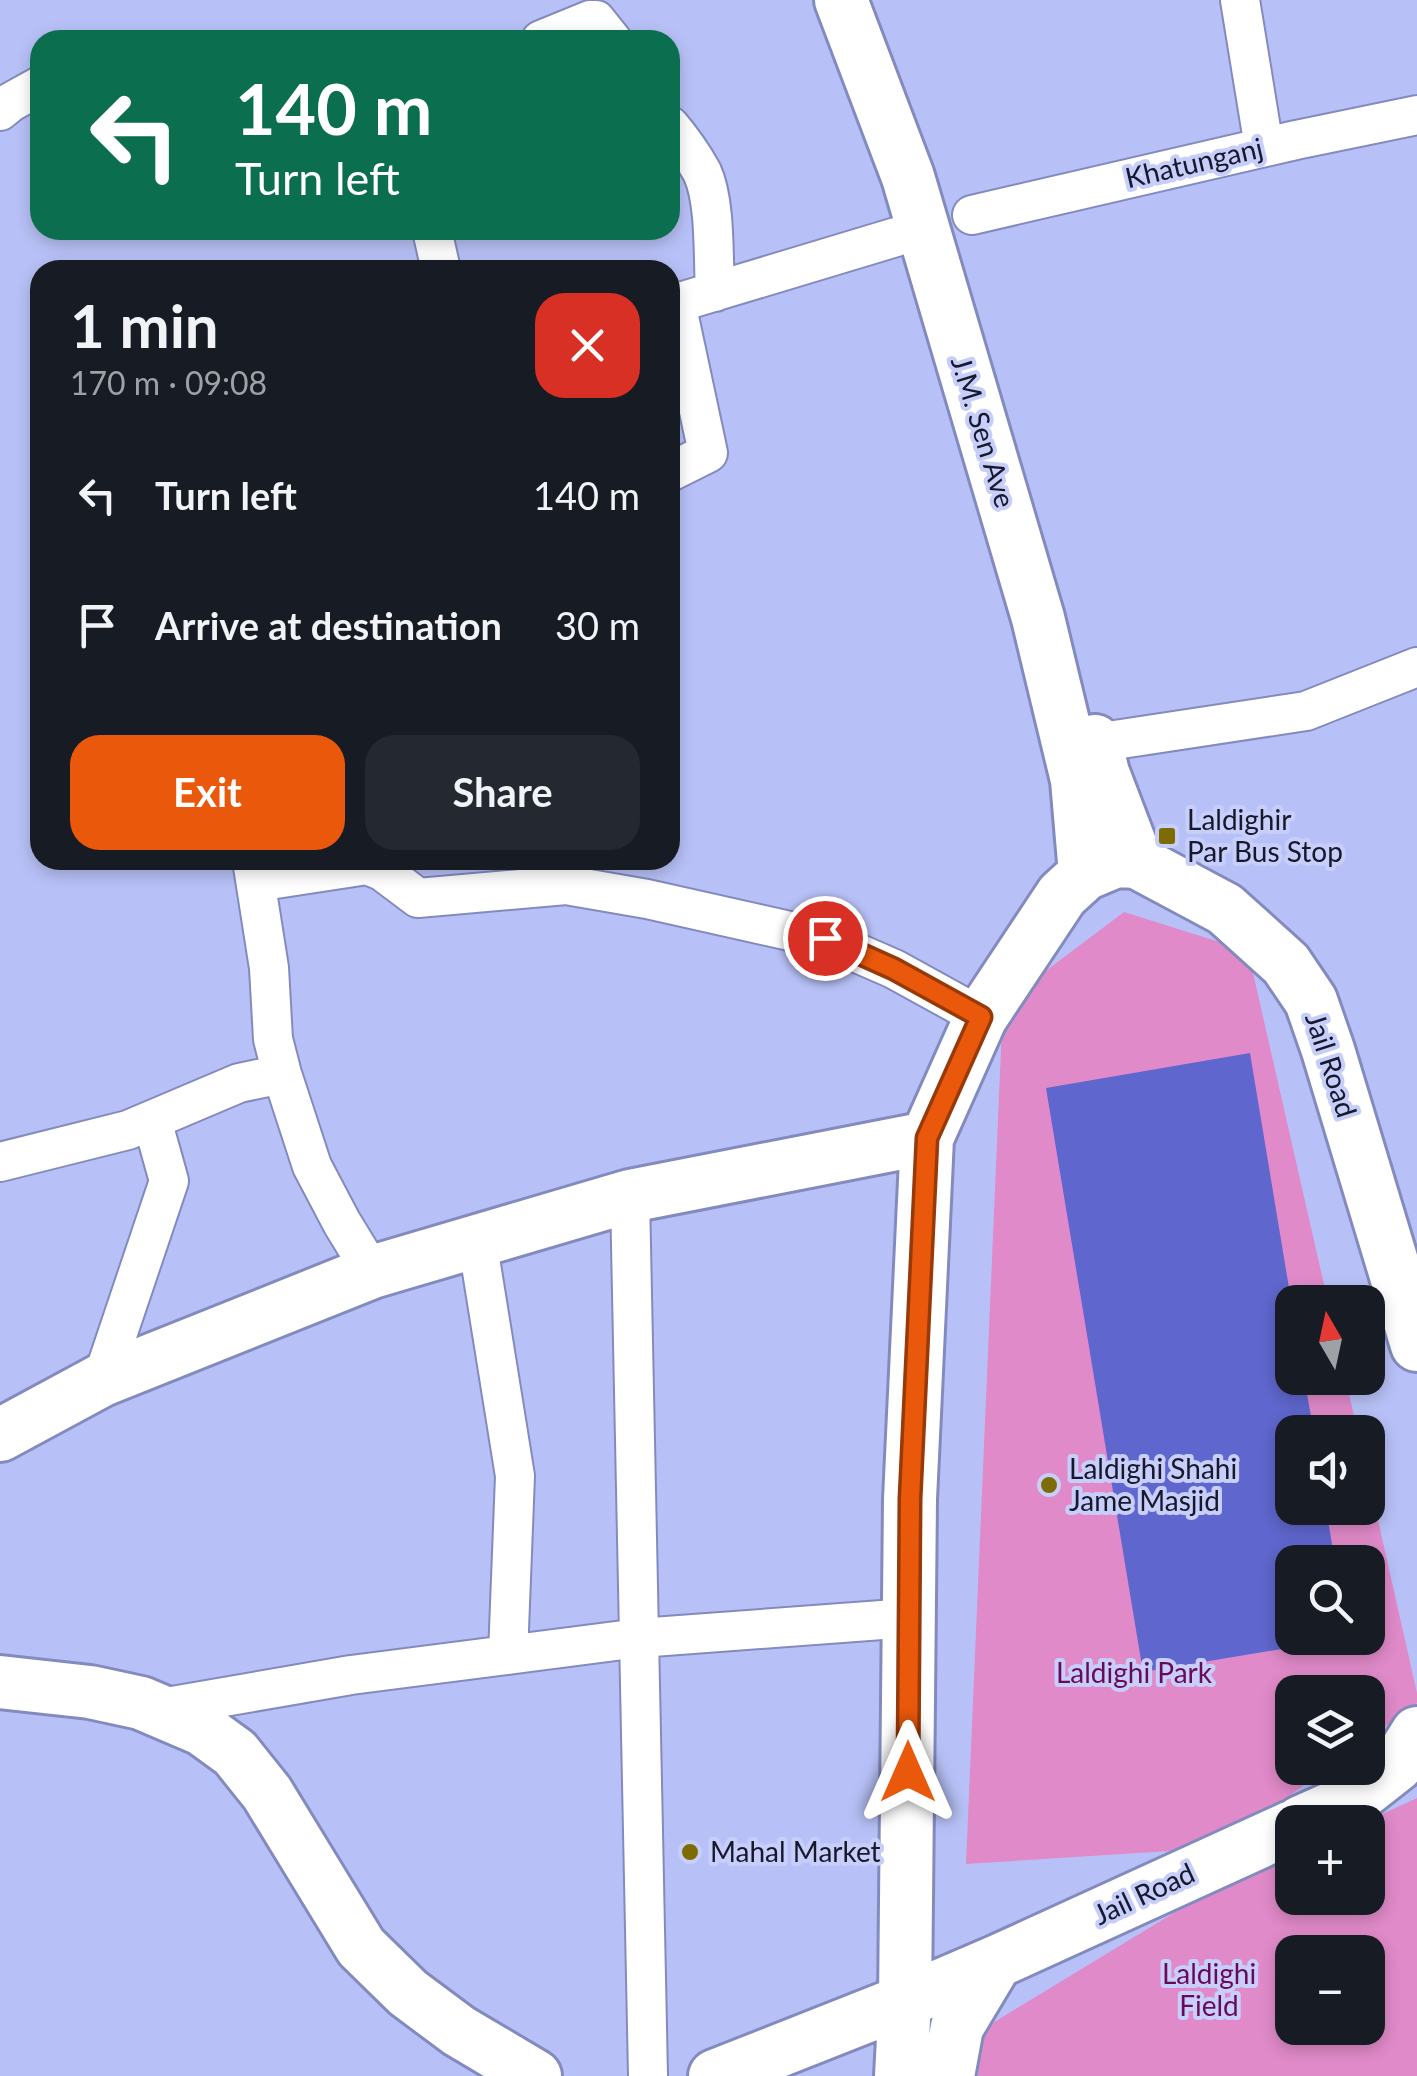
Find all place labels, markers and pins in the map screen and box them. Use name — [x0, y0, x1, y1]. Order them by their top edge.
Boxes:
place label: Laldighir Par Bus Stop — [1187, 802, 1343, 868]
marker: Laldighir Par Bus Stop — [1156, 825, 1178, 847]
pin — [783, 896, 868, 981]
place label: Laldighi Shahi Jame Masjid — [1069, 1451, 1237, 1517]
marker: Laldighi Shahi Jame Masjid — [1038, 1474, 1060, 1496]
place label: Mahal Market — [710, 1834, 881, 1868]
marker: Mahal Market — [679, 1841, 701, 1863]

